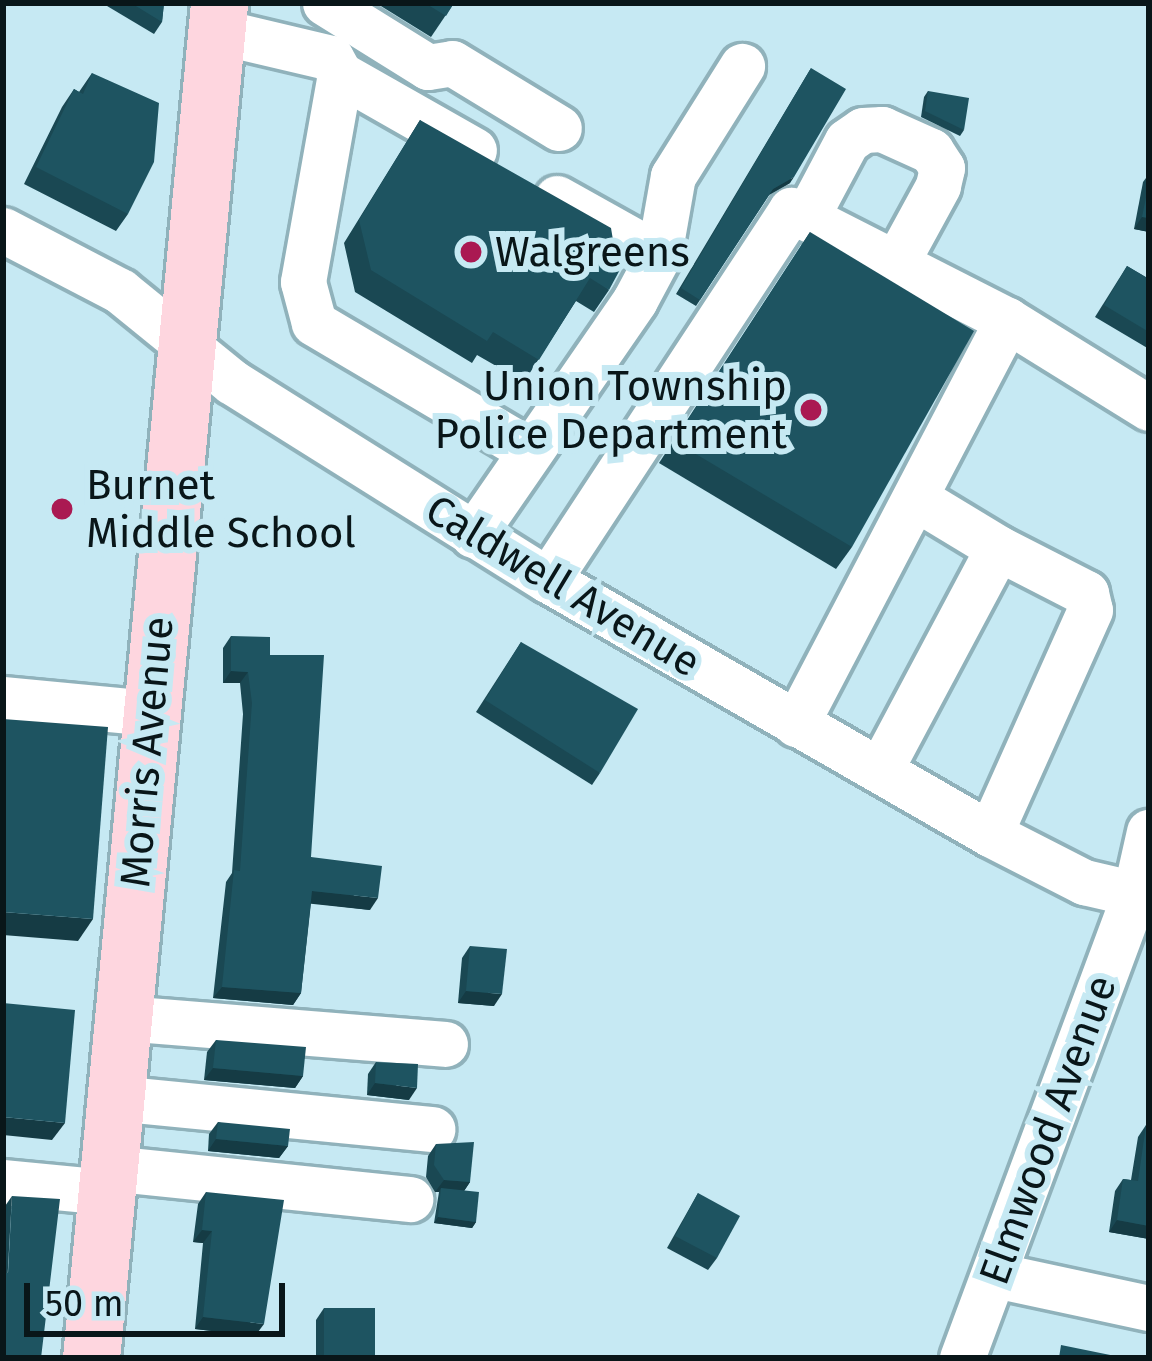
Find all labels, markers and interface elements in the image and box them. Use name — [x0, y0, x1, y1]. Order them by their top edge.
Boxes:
place label: Walgreens — [495, 227, 690, 277]
marker: Walgreens — [458, 239, 484, 265]
place label: Union Township Police Department — [435, 361, 787, 460]
marker: Union Township Police Department — [798, 397, 824, 423]
place label: Burnet Middle School — [86, 460, 356, 558]
street label: Caldwell Avenue — [417, 484, 709, 688]
marker: Burnet Middle School — [49, 496, 75, 522]
street label: Morris Avenue — [110, 615, 184, 889]
street label: Elmwood Avenue — [969, 969, 1127, 1291]
scale bar — [30, 1259, 291, 1333]
text: 50 m — [45, 1282, 124, 1326]

